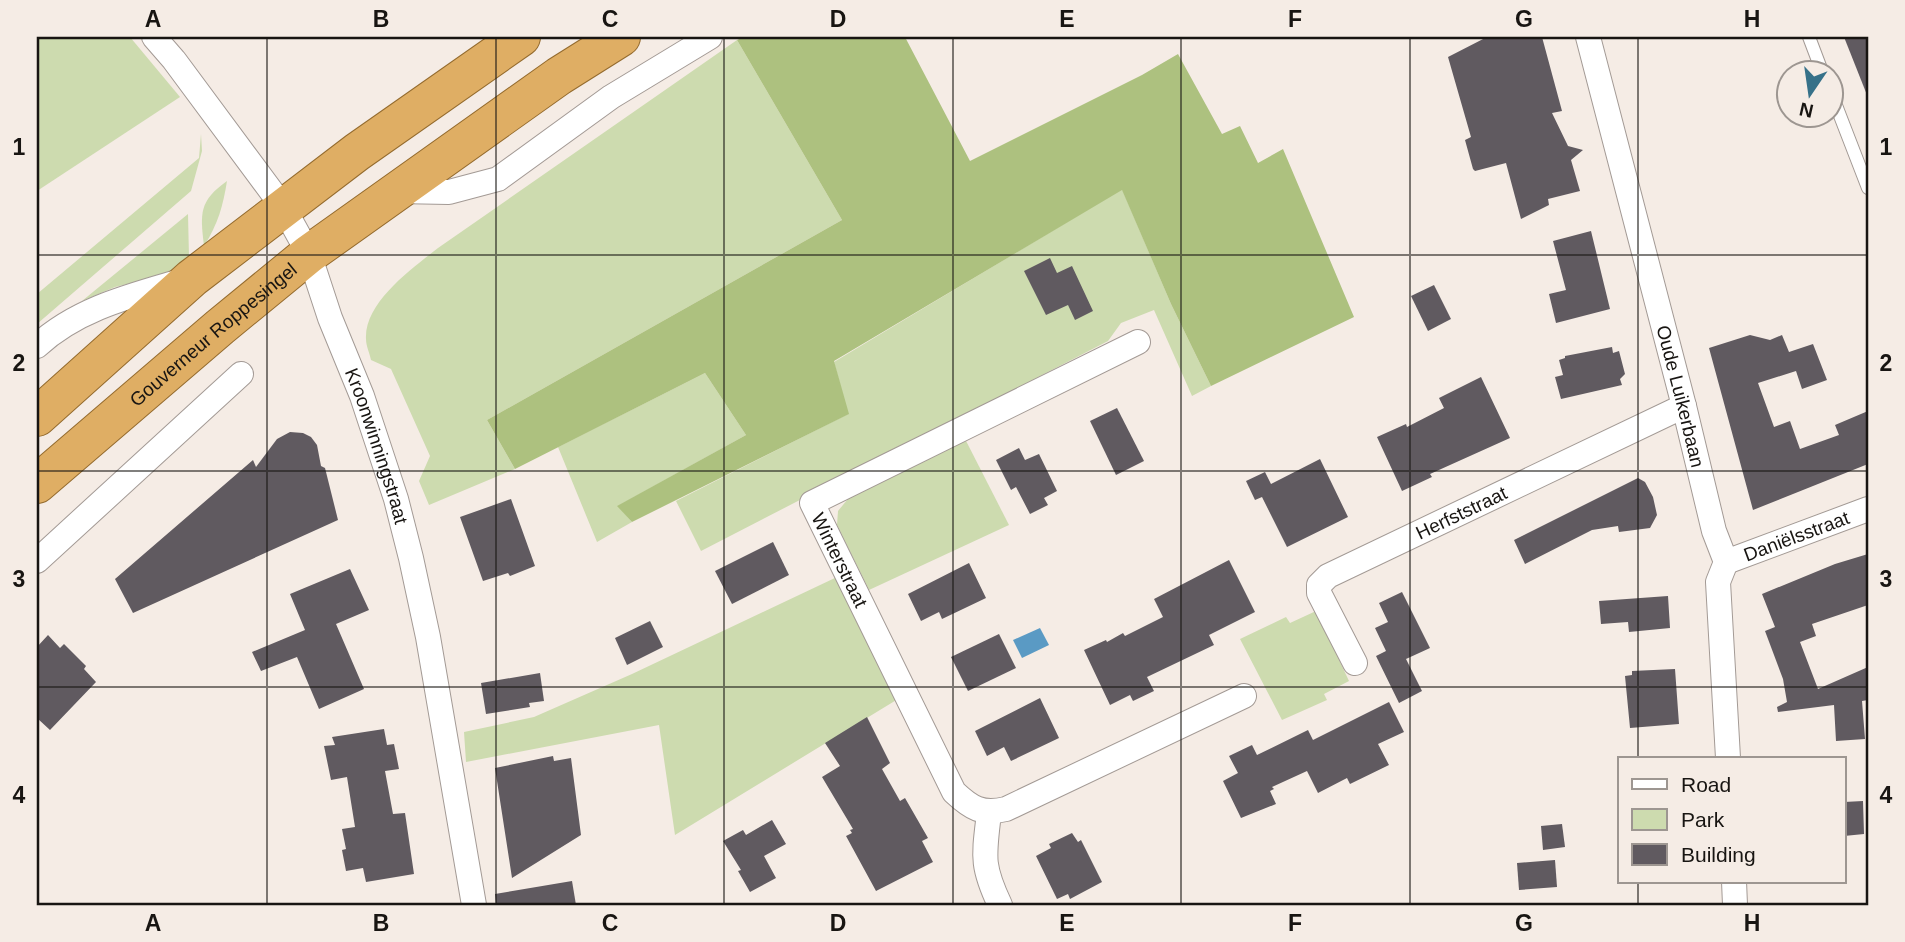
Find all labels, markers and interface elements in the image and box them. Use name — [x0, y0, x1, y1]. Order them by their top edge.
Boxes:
text: A — [145, 6, 161, 32]
text: B — [373, 6, 389, 32]
text: C — [602, 6, 618, 32]
text: D — [830, 6, 846, 32]
text: E — [1059, 6, 1075, 32]
text: F — [1288, 6, 1302, 32]
text: G — [1515, 6, 1533, 32]
text: H — [1744, 6, 1760, 32]
north arrow — [1776, 60, 1846, 130]
text: N — [1797, 98, 1815, 122]
text: 1 — [13, 134, 26, 160]
text: 1 — [1880, 134, 1893, 160]
street label: Gouverneur Roppesingel — [125, 258, 301, 410]
street label: Oude Luikerbaan — [1653, 323, 1709, 469]
text: 2 — [13, 350, 25, 376]
text: 2 — [1880, 350, 1892, 376]
street label: Kroonwinningstraat — [341, 365, 413, 527]
street label: Herfststraat — [1412, 481, 1511, 543]
street label: Daniëlsstraat — [1741, 506, 1853, 565]
street label: Winterstraat — [808, 509, 872, 611]
text: 3 — [13, 566, 25, 592]
text: 3 — [1880, 566, 1892, 592]
legend — [1618, 757, 1846, 883]
text: Road — [1681, 773, 1731, 796]
text: 4 — [13, 782, 26, 808]
text: 4 — [1880, 782, 1893, 808]
text: Park — [1681, 808, 1725, 831]
text: Building — [1681, 843, 1756, 866]
text: A — [145, 910, 161, 936]
text: B — [373, 910, 389, 936]
text: C — [602, 910, 618, 936]
text: D — [830, 910, 846, 936]
text: E — [1059, 910, 1075, 936]
text: F — [1288, 910, 1302, 936]
text: G — [1515, 910, 1533, 936]
text: H — [1744, 910, 1760, 936]

